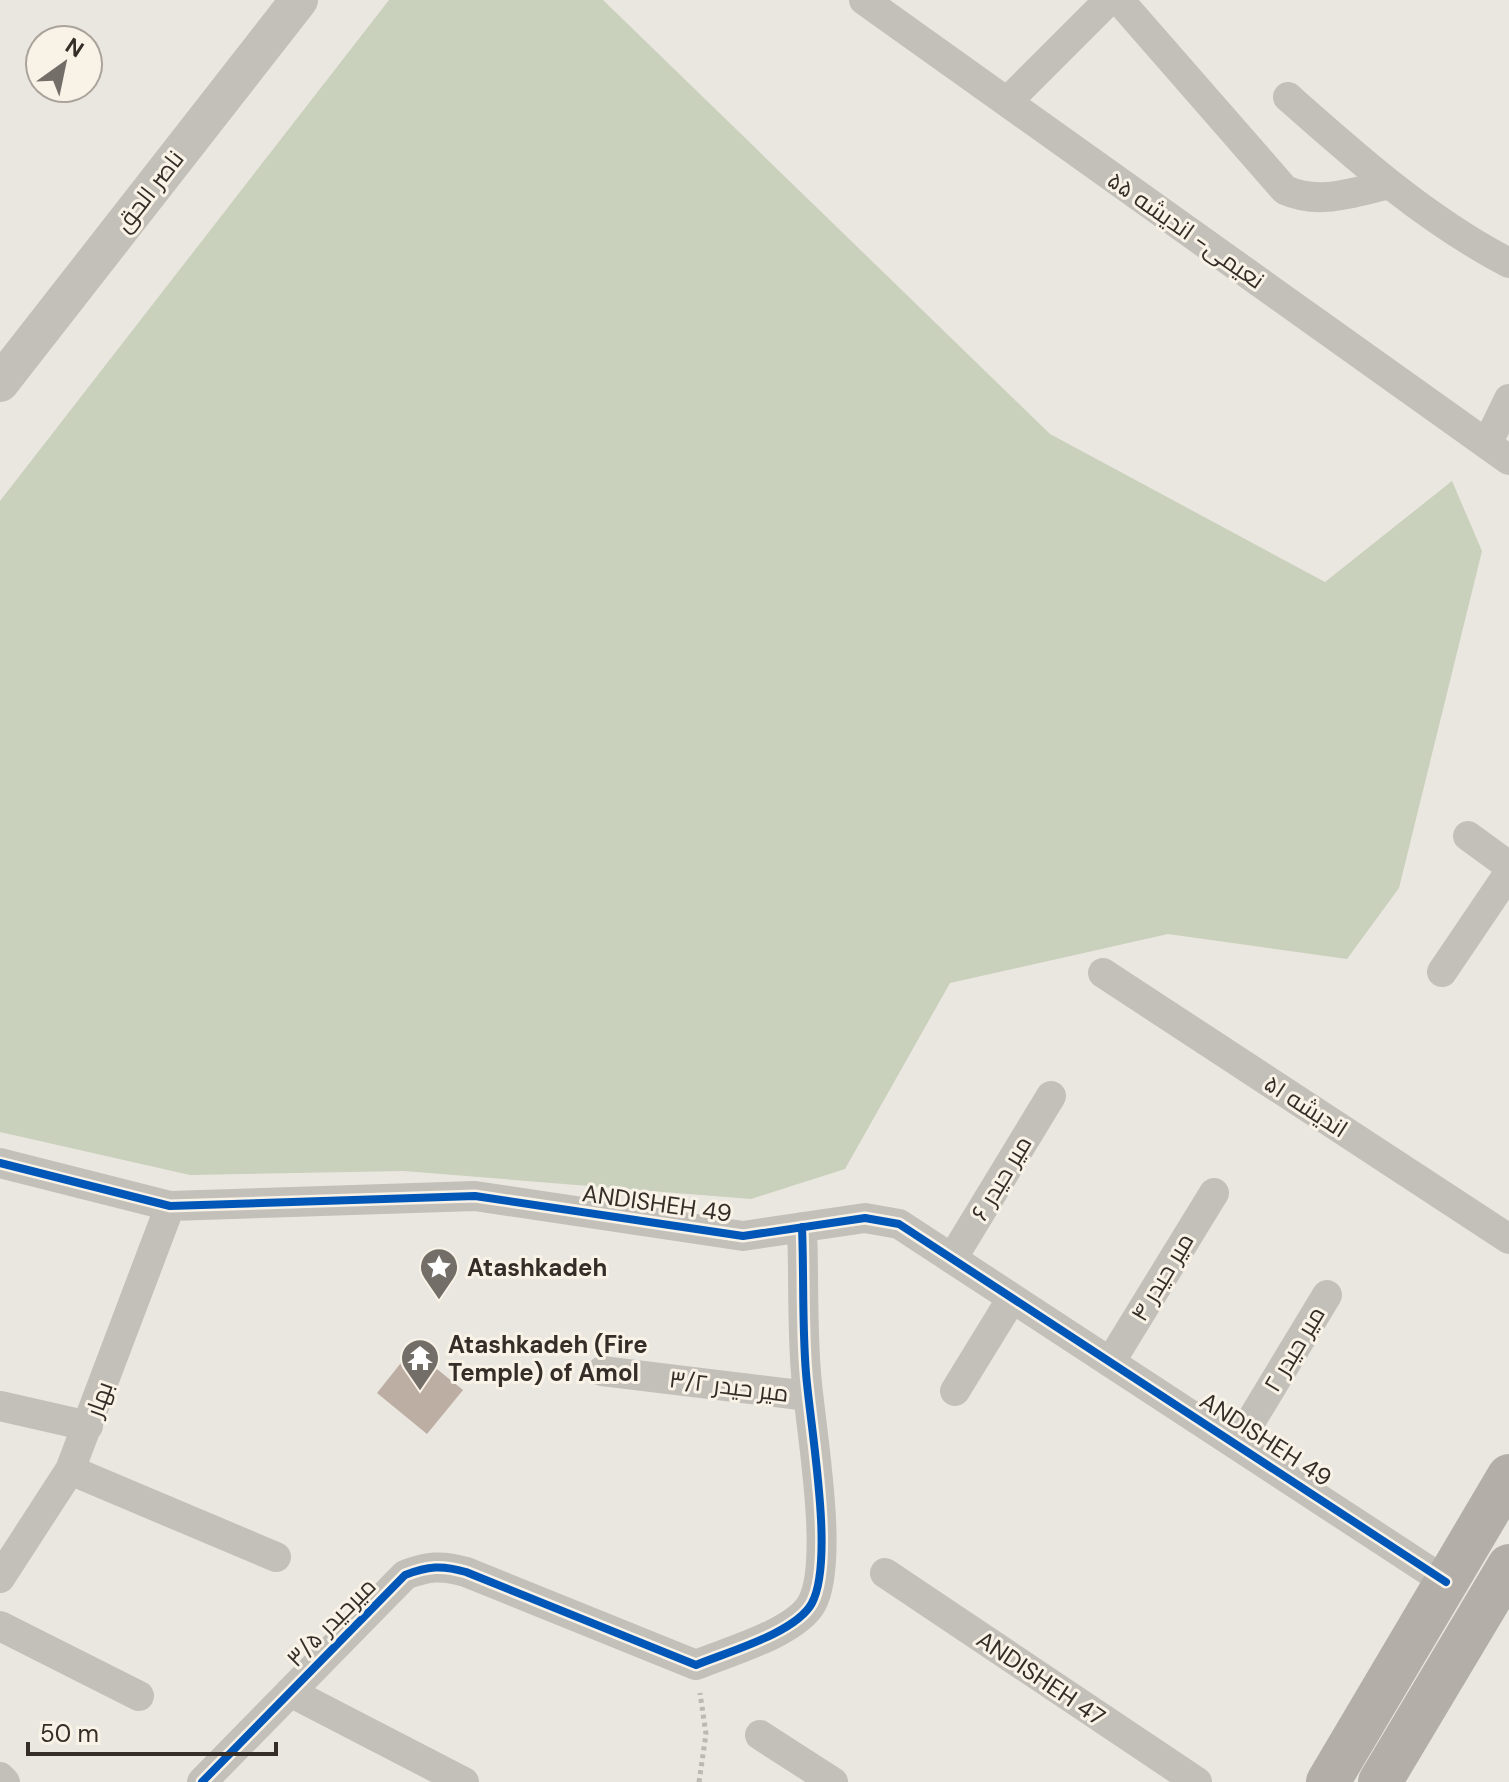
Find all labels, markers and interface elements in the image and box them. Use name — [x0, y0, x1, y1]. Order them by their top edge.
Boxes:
north arrow — [24, 24, 104, 104]
text: N — [60, 31, 89, 64]
street label: ناصر الحق — [108, 144, 190, 238]
street label: نعیمی- اندیشه ۵۵ — [1101, 164, 1271, 296]
street label: اندیشه ۵۱ — [1258, 1068, 1354, 1144]
street label: میر حیدر ۶ — [964, 1130, 1038, 1226]
street label: ANDISHEH 49 — [580, 1177, 734, 1229]
street label: میر حیدر ۴ — [1124, 1227, 1200, 1327]
place icon: Atashkadeh — [418, 1246, 460, 1301]
place label: Atashkadeh — [467, 1252, 607, 1283]
street label: میر حیدر ۲ — [1256, 1300, 1332, 1398]
place label: Atashkadeh (Fire Temple) of Amol — [448, 1329, 648, 1388]
temple icon: Atashkadeh (Fire Temple) of Amol — [399, 1337, 441, 1392]
street label: میر حیدر ۳/۲ — [667, 1363, 791, 1409]
street label: بهار — [78, 1377, 120, 1423]
street label: ANDISHEH 49 — [1194, 1385, 1338, 1493]
street label: میرحیدر ۳/۵ — [280, 1571, 382, 1673]
street label: ANDISHEH 47 — [971, 1624, 1111, 1732]
scale bar — [28, 1706, 276, 1756]
text: 50 m — [40, 1718, 99, 1749]

